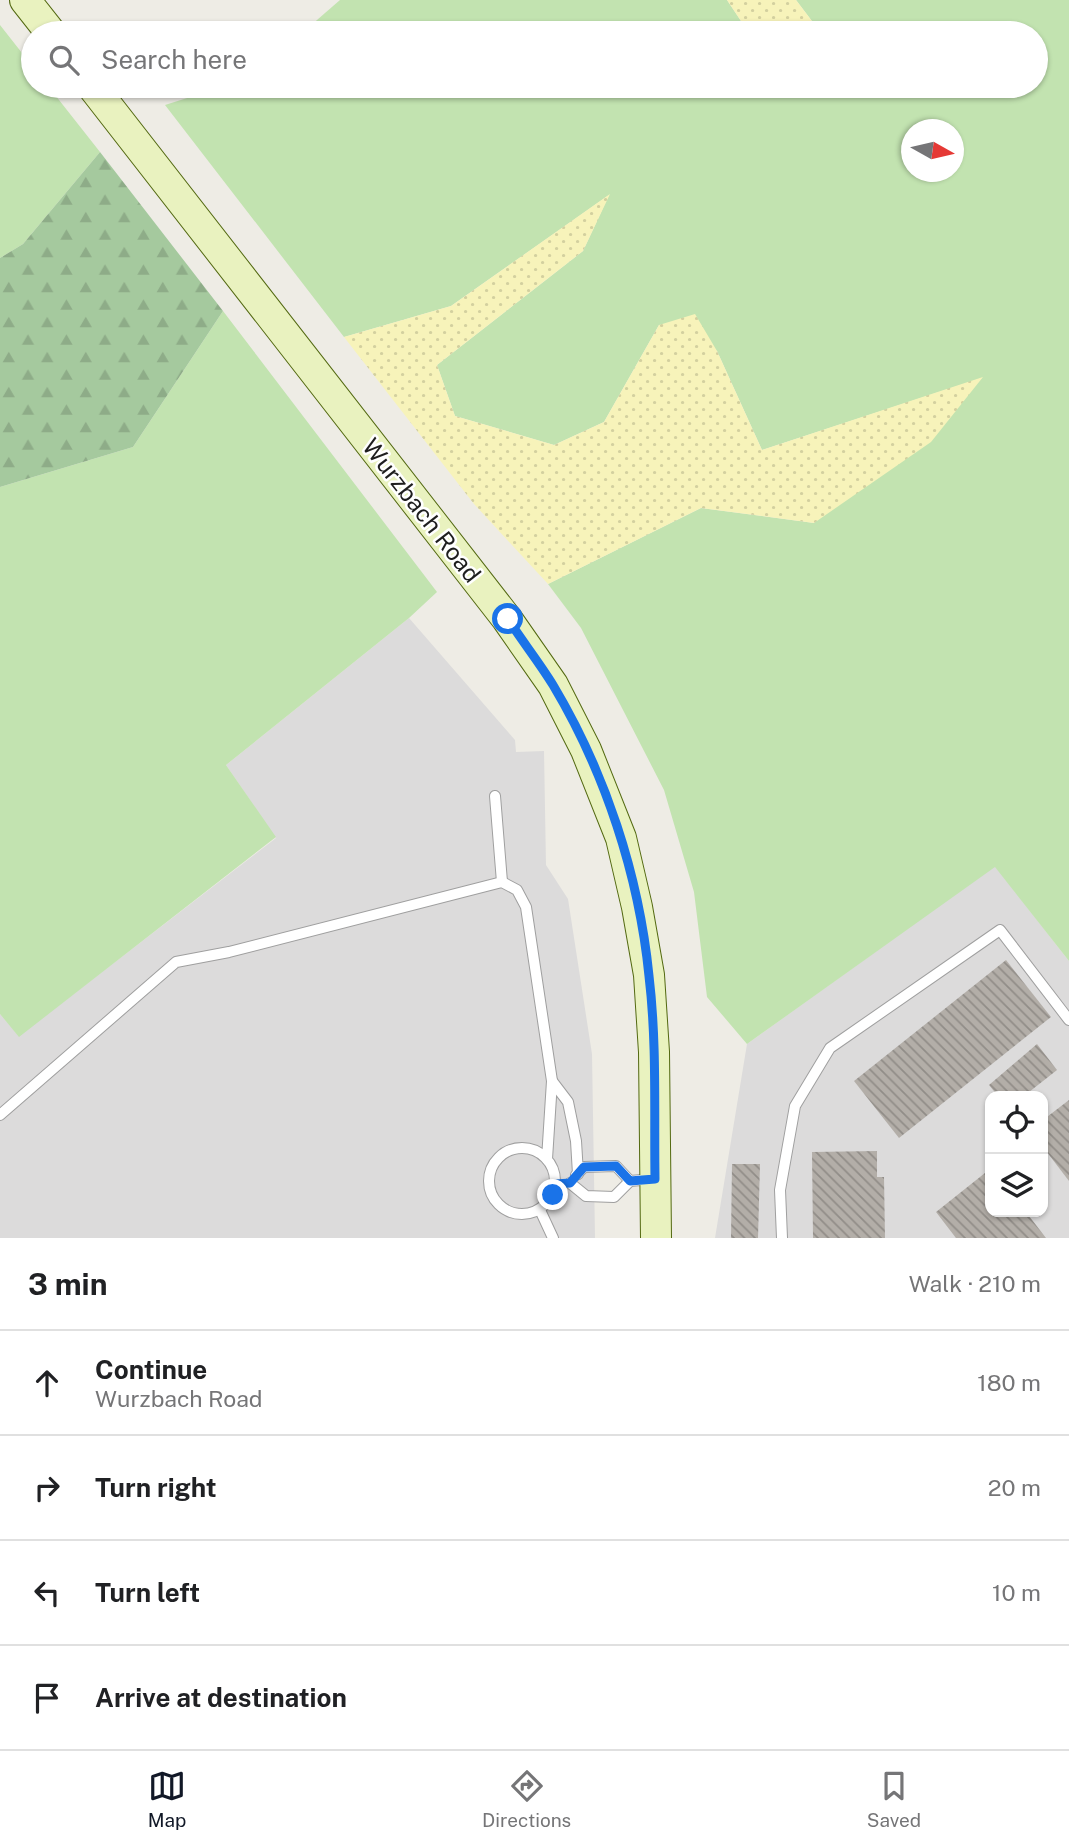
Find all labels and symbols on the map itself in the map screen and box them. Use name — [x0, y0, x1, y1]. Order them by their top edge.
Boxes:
north arrow — [901, 119, 964, 182]
street label: Wurzbach Road — [357, 432, 487, 588]
route start — [492, 603, 523, 634]
route end — [537, 1179, 568, 1210]

